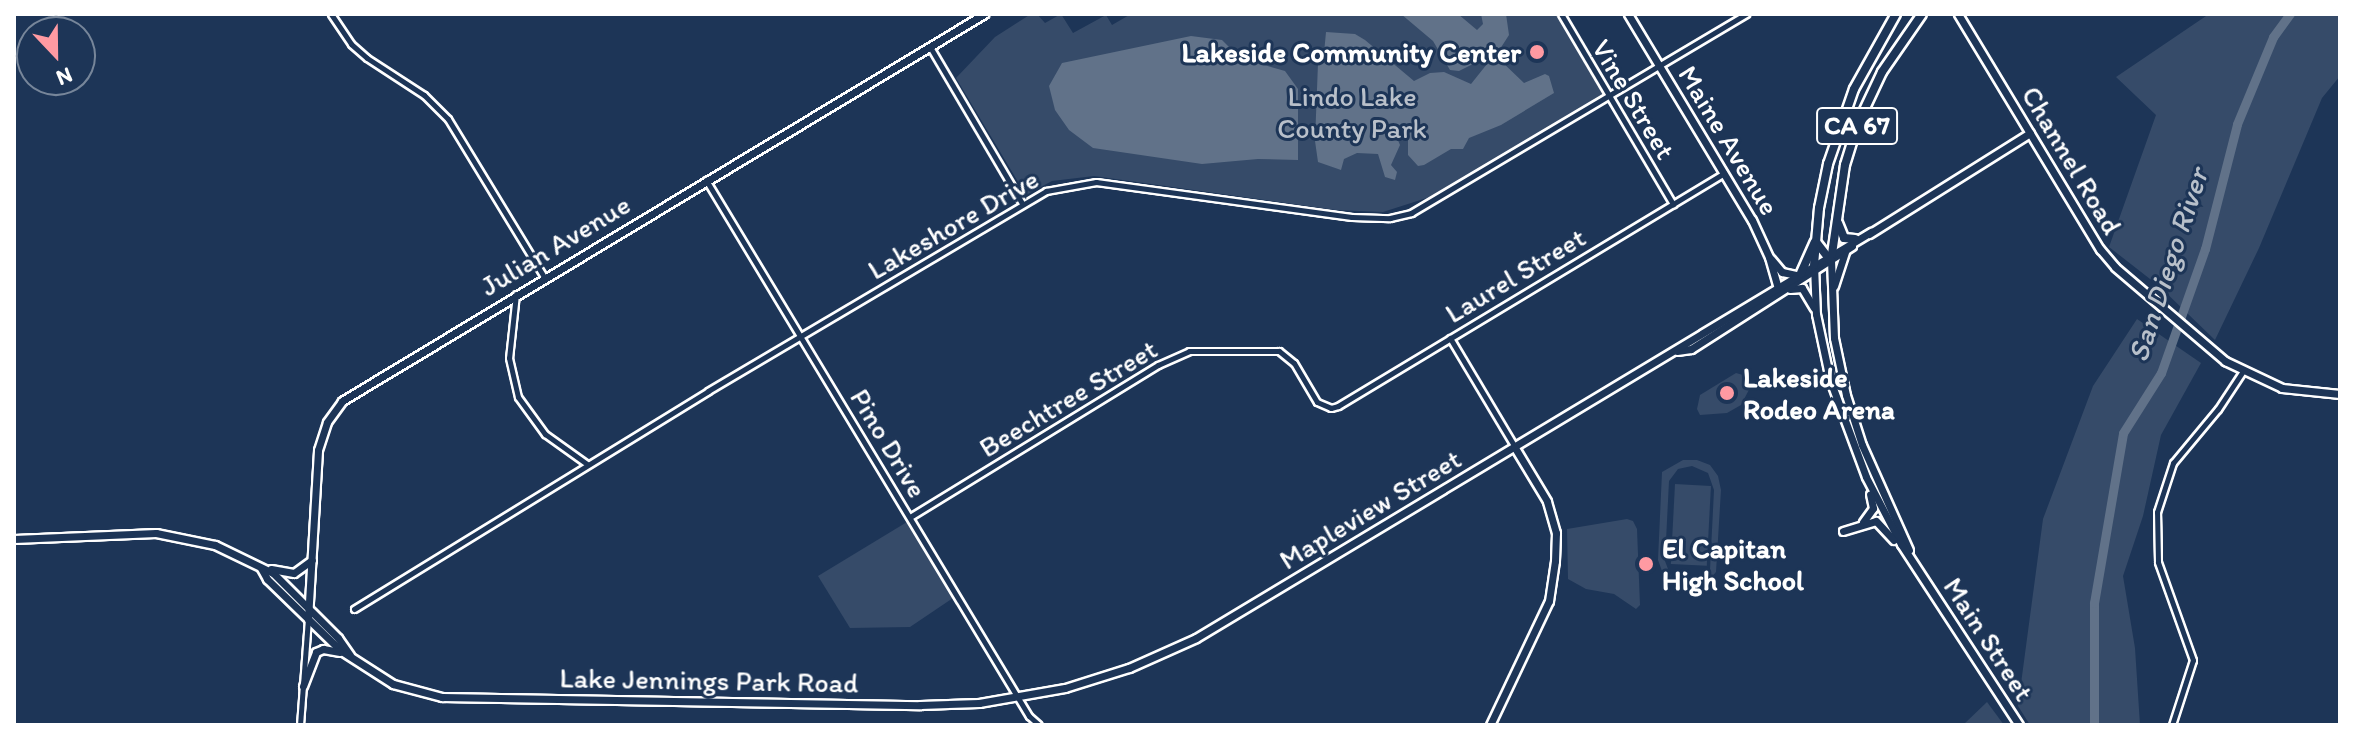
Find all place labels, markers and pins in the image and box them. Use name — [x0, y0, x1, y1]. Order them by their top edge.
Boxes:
place label: Lakeside Community Center — [1181, 35, 1521, 69]
marker: Lakeside Community Center — [1528, 43, 1546, 61]
place label: Lakeside Rodeo Arena — [1743, 360, 1894, 426]
marker: Lakeside Rodeo Arena — [1718, 384, 1736, 402]
place label: El Capitan High School — [1662, 531, 1803, 597]
marker: El Capitan High School — [1637, 555, 1655, 573]

